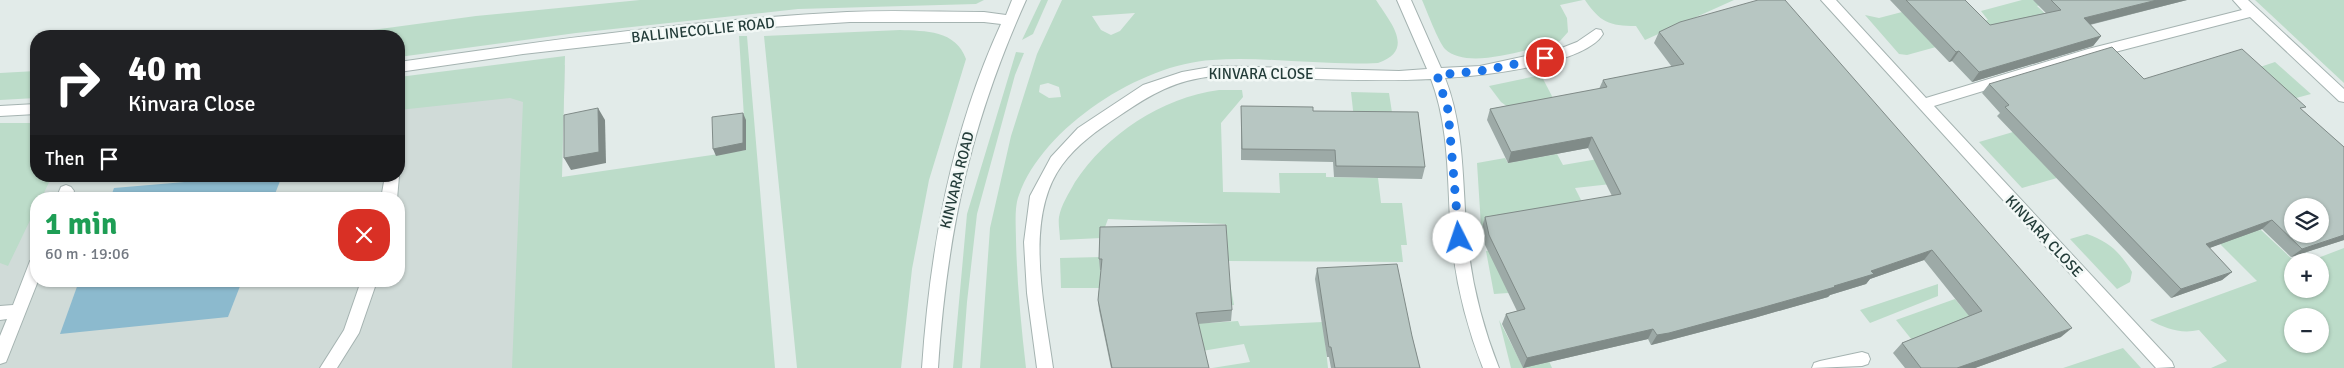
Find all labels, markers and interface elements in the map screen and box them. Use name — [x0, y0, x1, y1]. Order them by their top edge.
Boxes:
street label: BALLINECOLLIE ROAD — [630, 14, 776, 46]
pin — [1524, 37, 1566, 79]
icon: arrive — [1531, 44, 1559, 72]
text: 40 m — [128, 47, 202, 90]
icon: right — [45, 50, 110, 115]
street label: KINVARA CLOSE — [1208, 65, 1314, 83]
text: Kinvara Close — [128, 90, 255, 117]
street label: KINVARA ROAD — [936, 130, 978, 230]
icon: arrive — [95, 145, 123, 173]
text: Then — [45, 147, 85, 171]
street label: KINVARA CLOSE — [2002, 191, 2086, 281]
map controls — [2284, 198, 2329, 353]
button: layers — [2284, 198, 2329, 243]
text: 1 min — [45, 206, 117, 243]
button: close — [338, 209, 390, 261]
position arrow — [1432, 211, 1484, 263]
text: 60 m · 19:06 — [45, 244, 129, 264]
button: + — [2284, 253, 2329, 298]
button: − — [2284, 308, 2329, 353]

